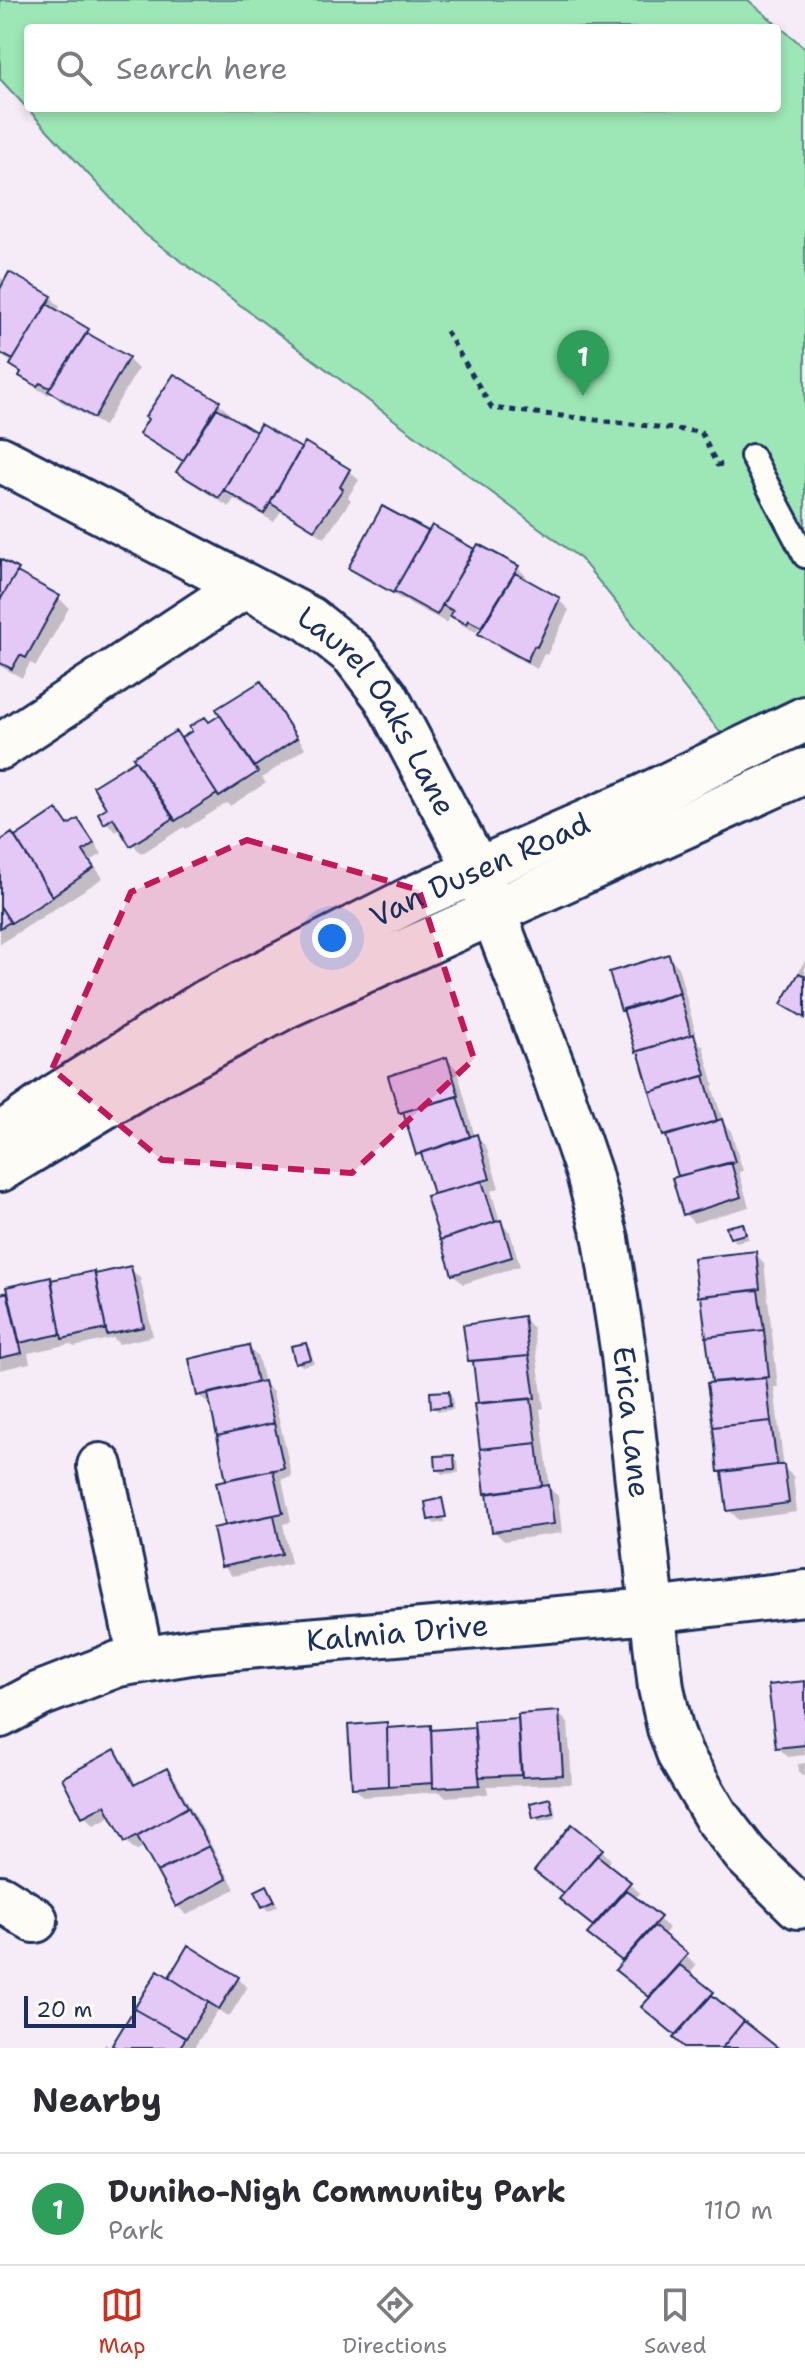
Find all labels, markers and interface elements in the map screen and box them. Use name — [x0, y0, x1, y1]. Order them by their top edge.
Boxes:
search box — [24, 24, 781, 112]
icon: search — [52, 46, 96, 90]
text: Search here — [116, 48, 287, 89]
pin: 1 — [557, 330, 609, 396]
street label: Laurel Oaks Lane — [291, 596, 466, 823]
street label: Van Dusen Road — [363, 803, 596, 937]
your location — [312, 918, 352, 958]
street label: Erica Lane — [603, 1344, 661, 1500]
street label: Kalmia Drive — [305, 1604, 490, 1661]
scale bar — [24, 1992, 136, 2028]
text: 20 m — [36, 1995, 93, 2024]
text: Nearby — [32, 2077, 162, 2123]
text: Duniho-Nigh Community Park — [108, 2171, 566, 2212]
text: 1 — [52, 2192, 64, 2227]
text: 110 m — [703, 2192, 773, 2227]
text: Park — [108, 2212, 164, 2247]
tab: Map — [98, 2283, 146, 2360]
tab: Directions — [342, 2283, 447, 2360]
tab: Saved — [644, 2283, 707, 2360]

